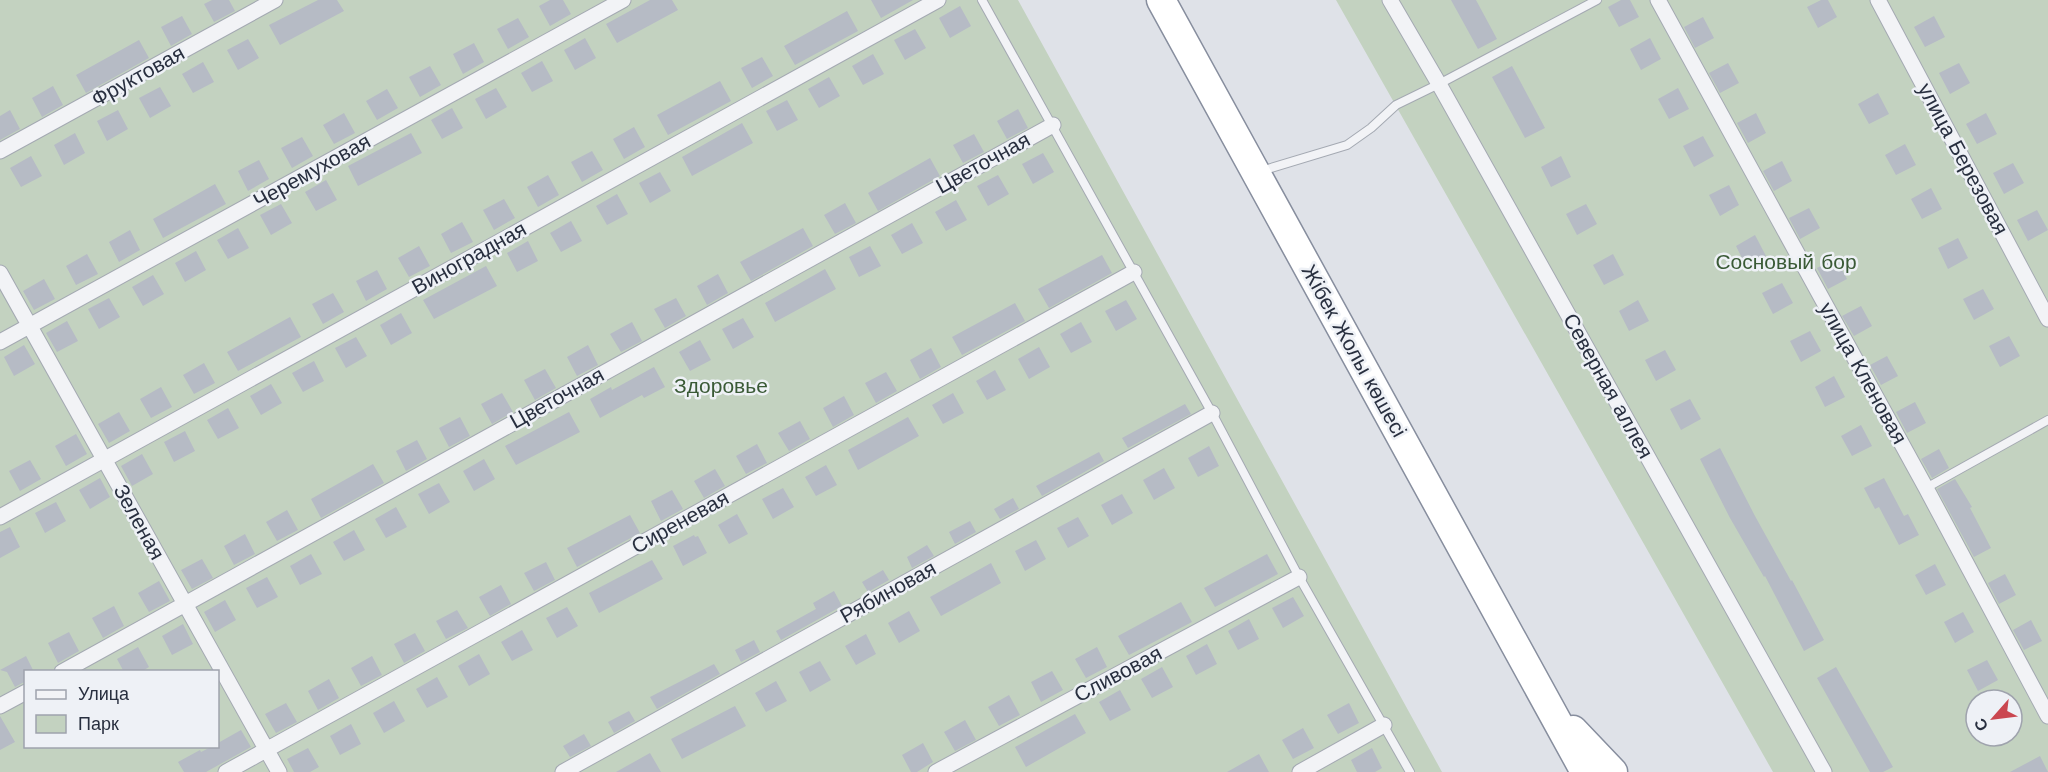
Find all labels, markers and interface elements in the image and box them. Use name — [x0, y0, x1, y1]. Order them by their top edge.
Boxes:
street label: Фруктовая — [87, 40, 189, 111]
street label: улица Березовая — [1913, 79, 2014, 239]
street label: Цветочная — [931, 127, 1034, 199]
street label: Черемуховая — [249, 128, 375, 213]
street label: Виноградная — [407, 216, 530, 299]
park label: Сосновый бор — [1715, 249, 1857, 274]
street label: Жібек Жолы көшесі — [1297, 260, 1412, 441]
street label: улица Кленовая — [1814, 297, 1913, 448]
street label: Северная аллея — [1558, 309, 1659, 463]
street label: Цветочная — [505, 362, 608, 434]
park label: Здоровье — [674, 373, 768, 398]
street label: Зеленая — [109, 480, 170, 564]
street label: Сиреневая — [627, 485, 733, 559]
street label: Рябиновая — [835, 555, 940, 628]
street label: Сливовая — [1070, 640, 1166, 707]
legend — [24, 670, 219, 748]
text: Улица — [78, 683, 130, 704]
north arrow — [1964, 688, 2024, 748]
text: Парк — [78, 713, 119, 734]
text: С — [1970, 715, 1992, 734]

